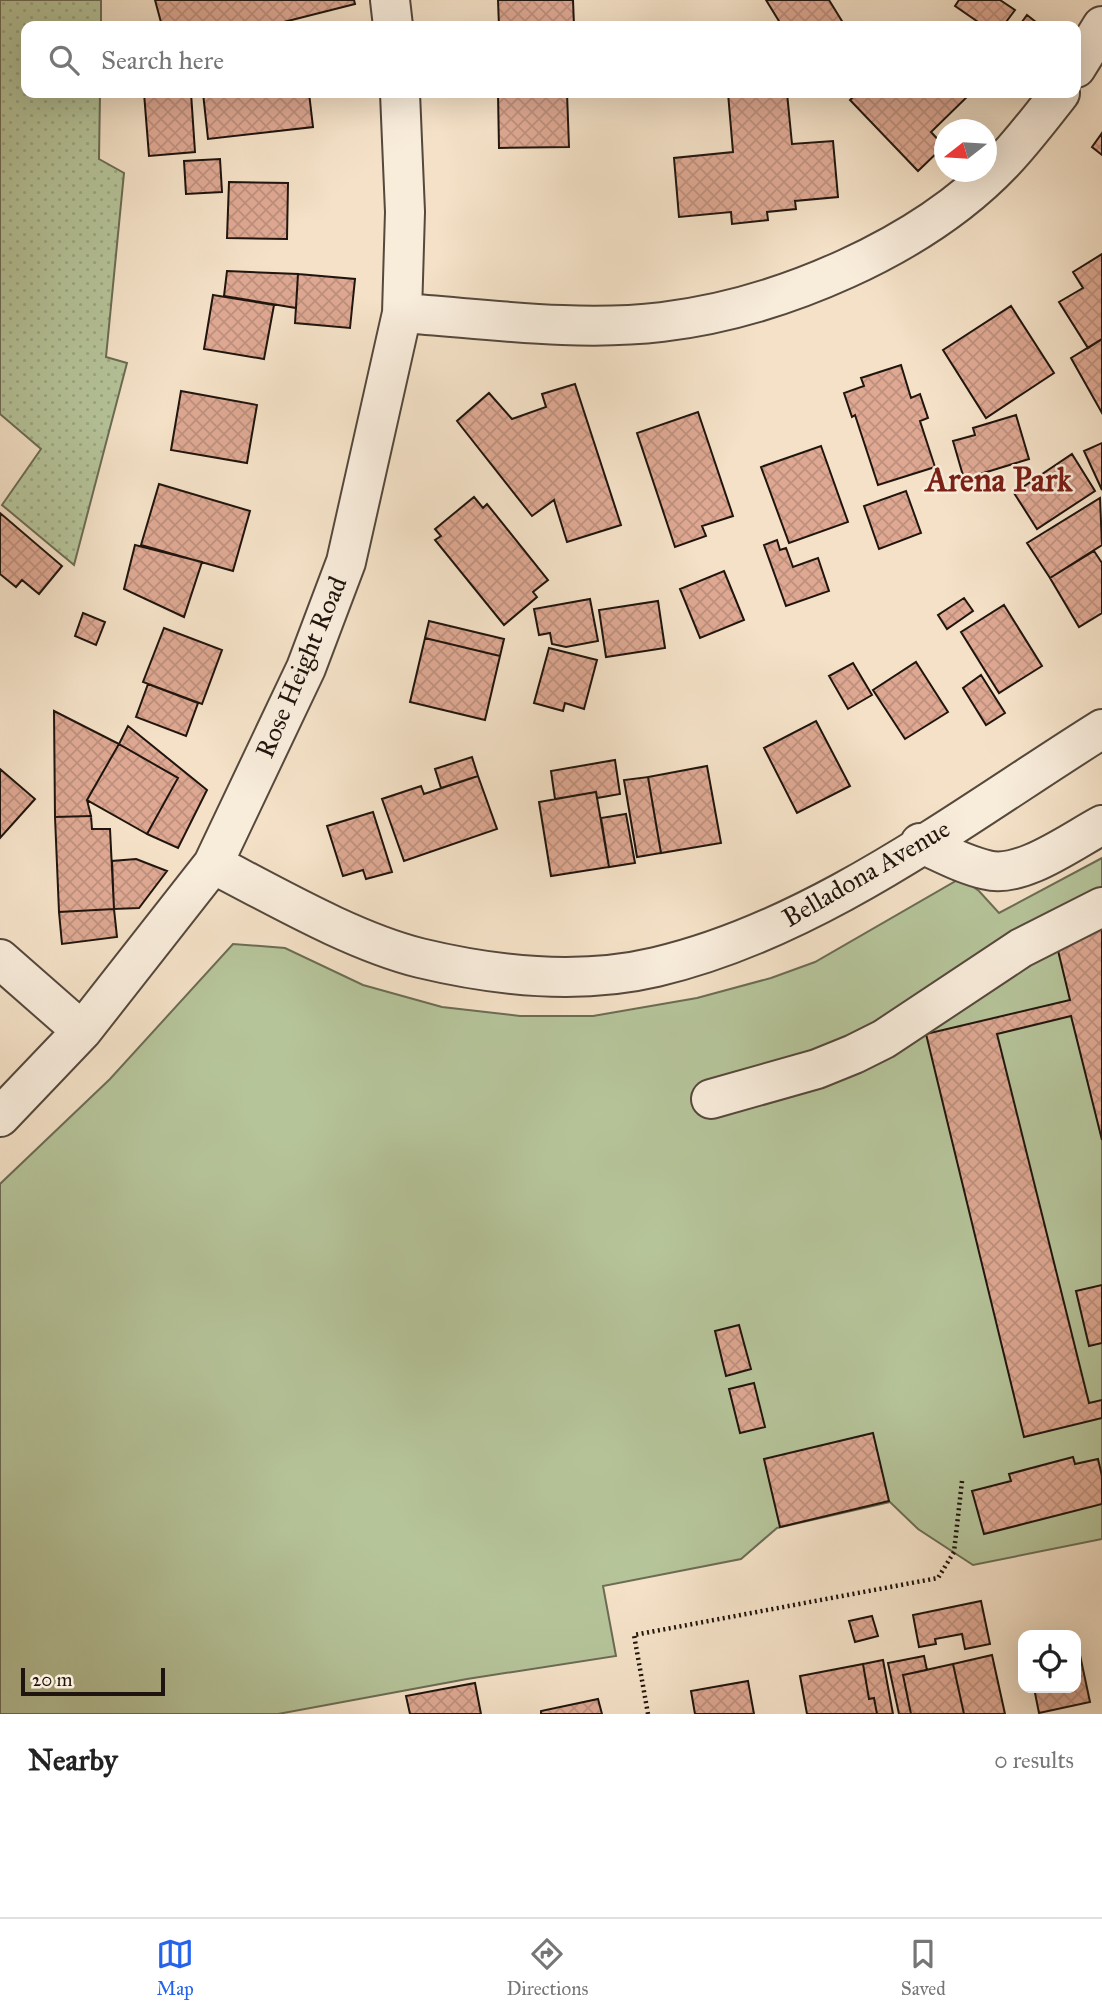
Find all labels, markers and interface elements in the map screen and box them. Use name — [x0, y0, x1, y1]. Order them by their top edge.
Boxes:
search box — [21, 21, 1081, 98]
icon: search — [45, 41, 83, 79]
text: Search here — [101, 44, 224, 76]
north arrow — [934, 119, 997, 182]
district label: Arena Park — [924, 460, 1073, 500]
street label: Rose Height Road — [248, 571, 354, 763]
street label: Belladona Avenue — [777, 812, 956, 934]
map controls — [1018, 1630, 1081, 1693]
button: locate — [1018, 1630, 1081, 1693]
scale bar — [21, 1665, 164, 1697]
text: 20 m — [32, 1668, 73, 1691]
text: Nearby — [28, 1742, 118, 1778]
text: 0 results — [994, 1746, 1074, 1774]
tab: Map — [156, 1935, 194, 2000]
tab: Directions — [506, 1935, 588, 2000]
tab: Saved — [901, 1935, 946, 2000]

